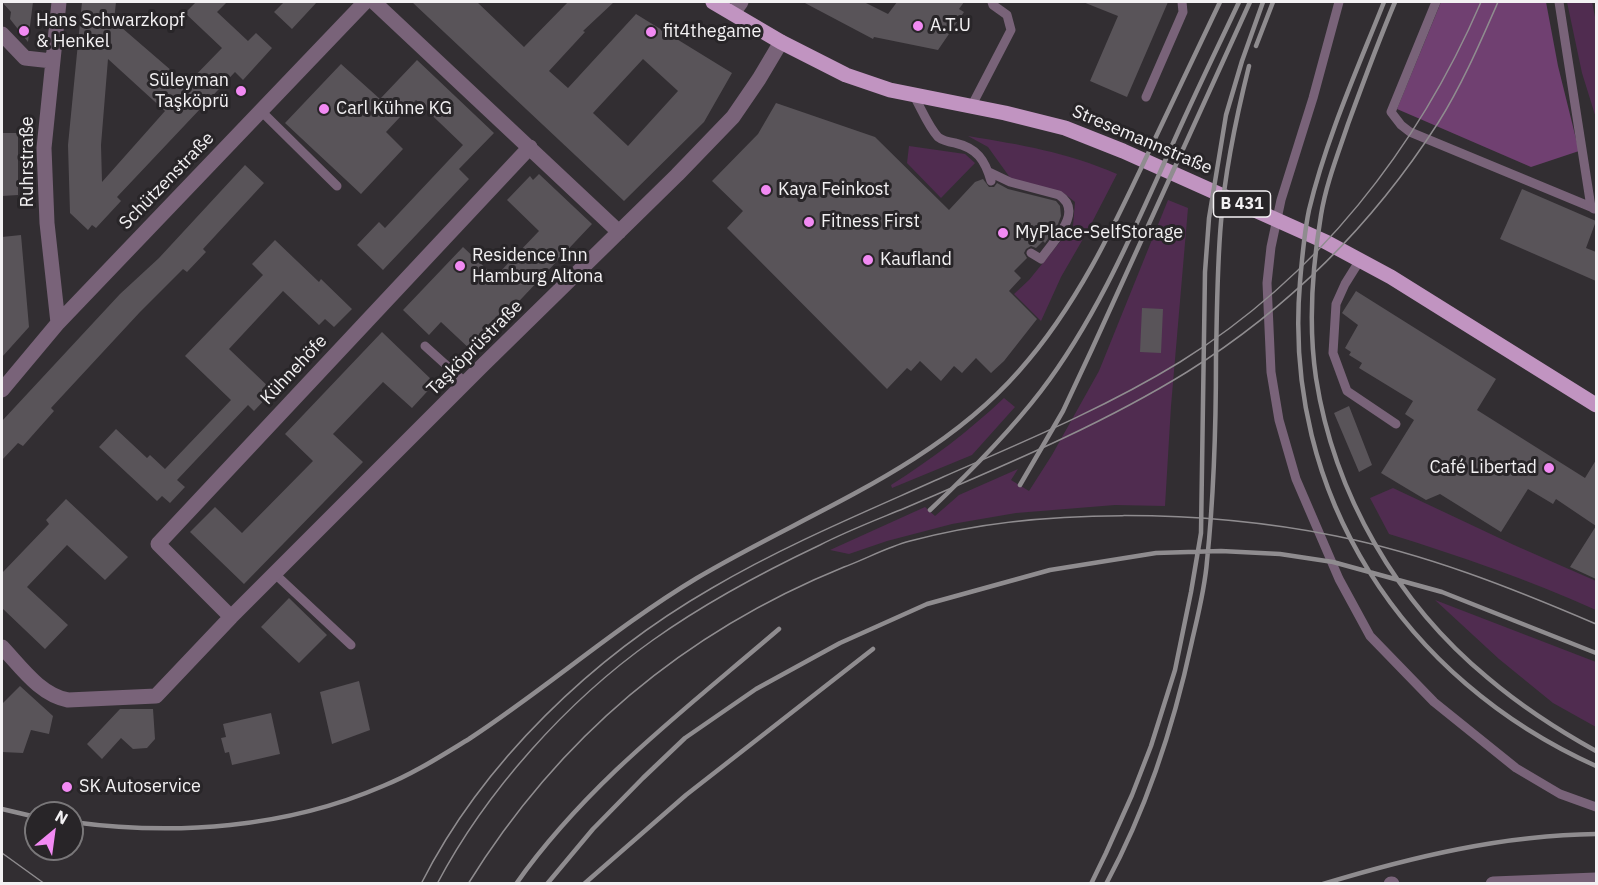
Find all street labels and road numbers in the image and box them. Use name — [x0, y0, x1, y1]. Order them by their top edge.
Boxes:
street label: Stresemannstraße — [1069, 101, 1215, 179]
street label: Ruhrstraße — [17, 116, 39, 208]
street label: Schützenstraße — [115, 128, 219, 234]
road number: B 431 — [1214, 191, 1270, 217]
street label: Taşköprüstraße — [423, 296, 527, 400]
street label: Kühnehöfe — [256, 331, 332, 409]

